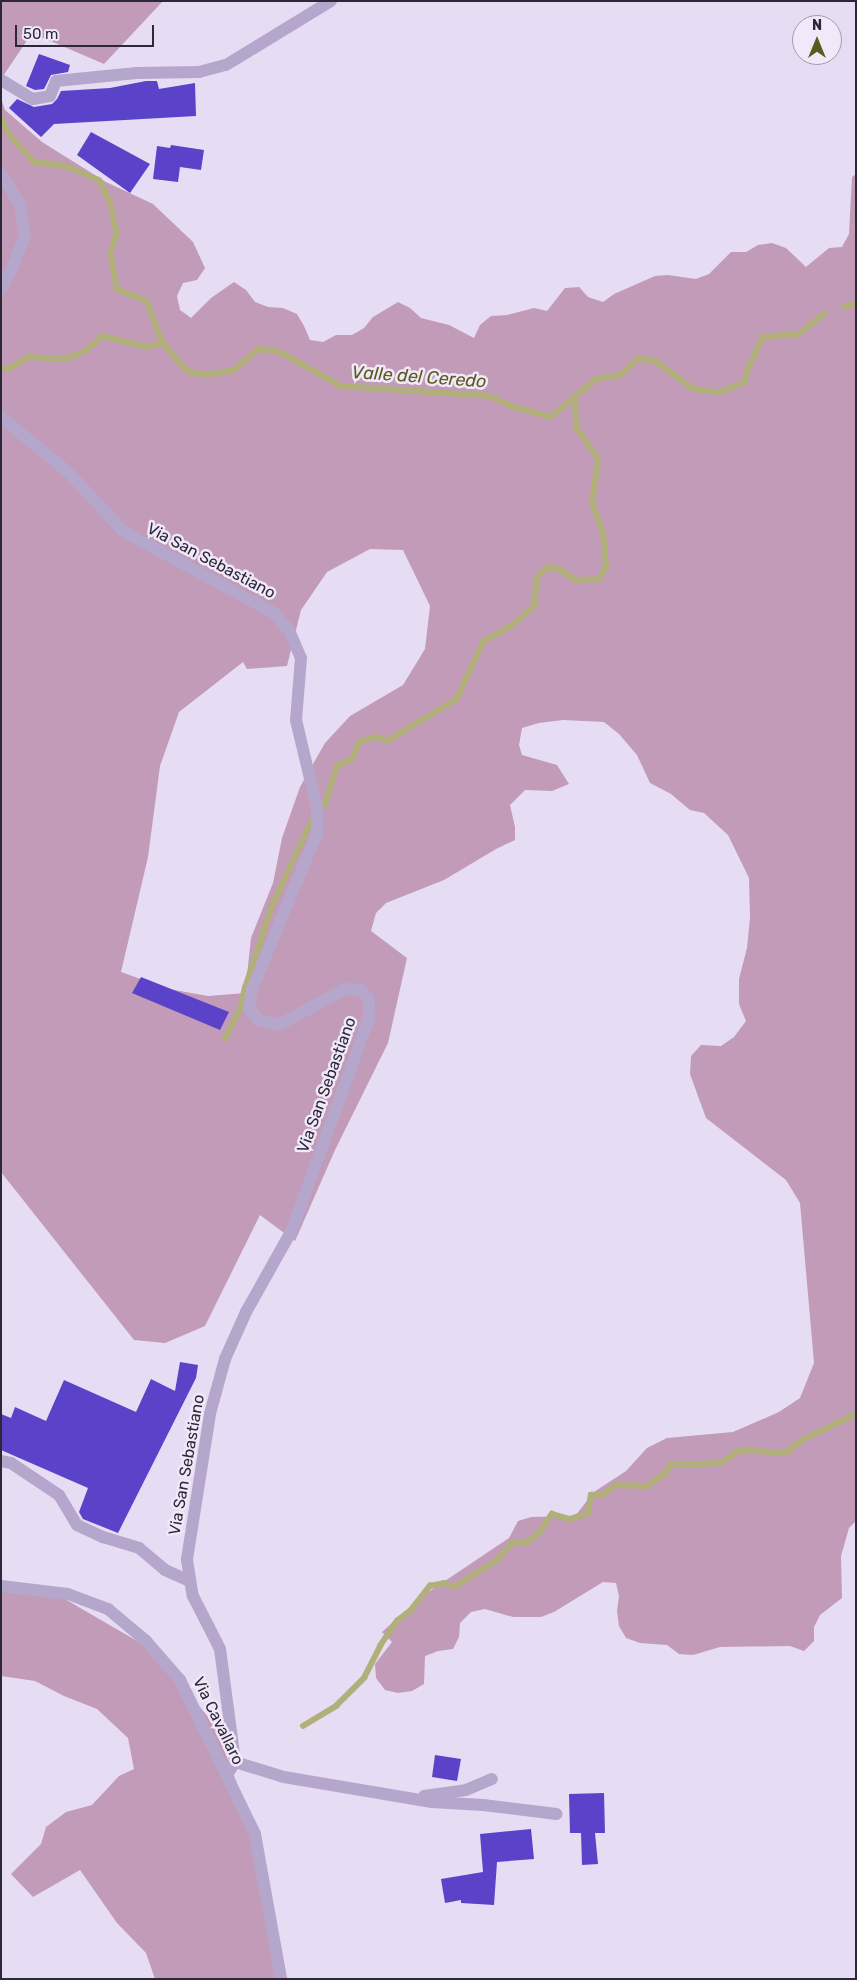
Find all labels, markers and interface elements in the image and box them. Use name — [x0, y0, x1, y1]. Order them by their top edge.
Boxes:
scale bar — [18, 15, 156, 47]
north arrow — [792, 15, 842, 65]
text: N — [812, 17, 822, 34]
text: 50 m — [23, 25, 58, 43]
water label: Valle del Ceredo — [351, 362, 487, 392]
street label: Via San Sebastiano — [143, 519, 279, 603]
street label: Via San Sebastiano — [294, 1015, 360, 1155]
street label: Via San Sebastiano — [165, 1393, 209, 1537]
street label: Via Cavallaro — [188, 1674, 248, 1768]

